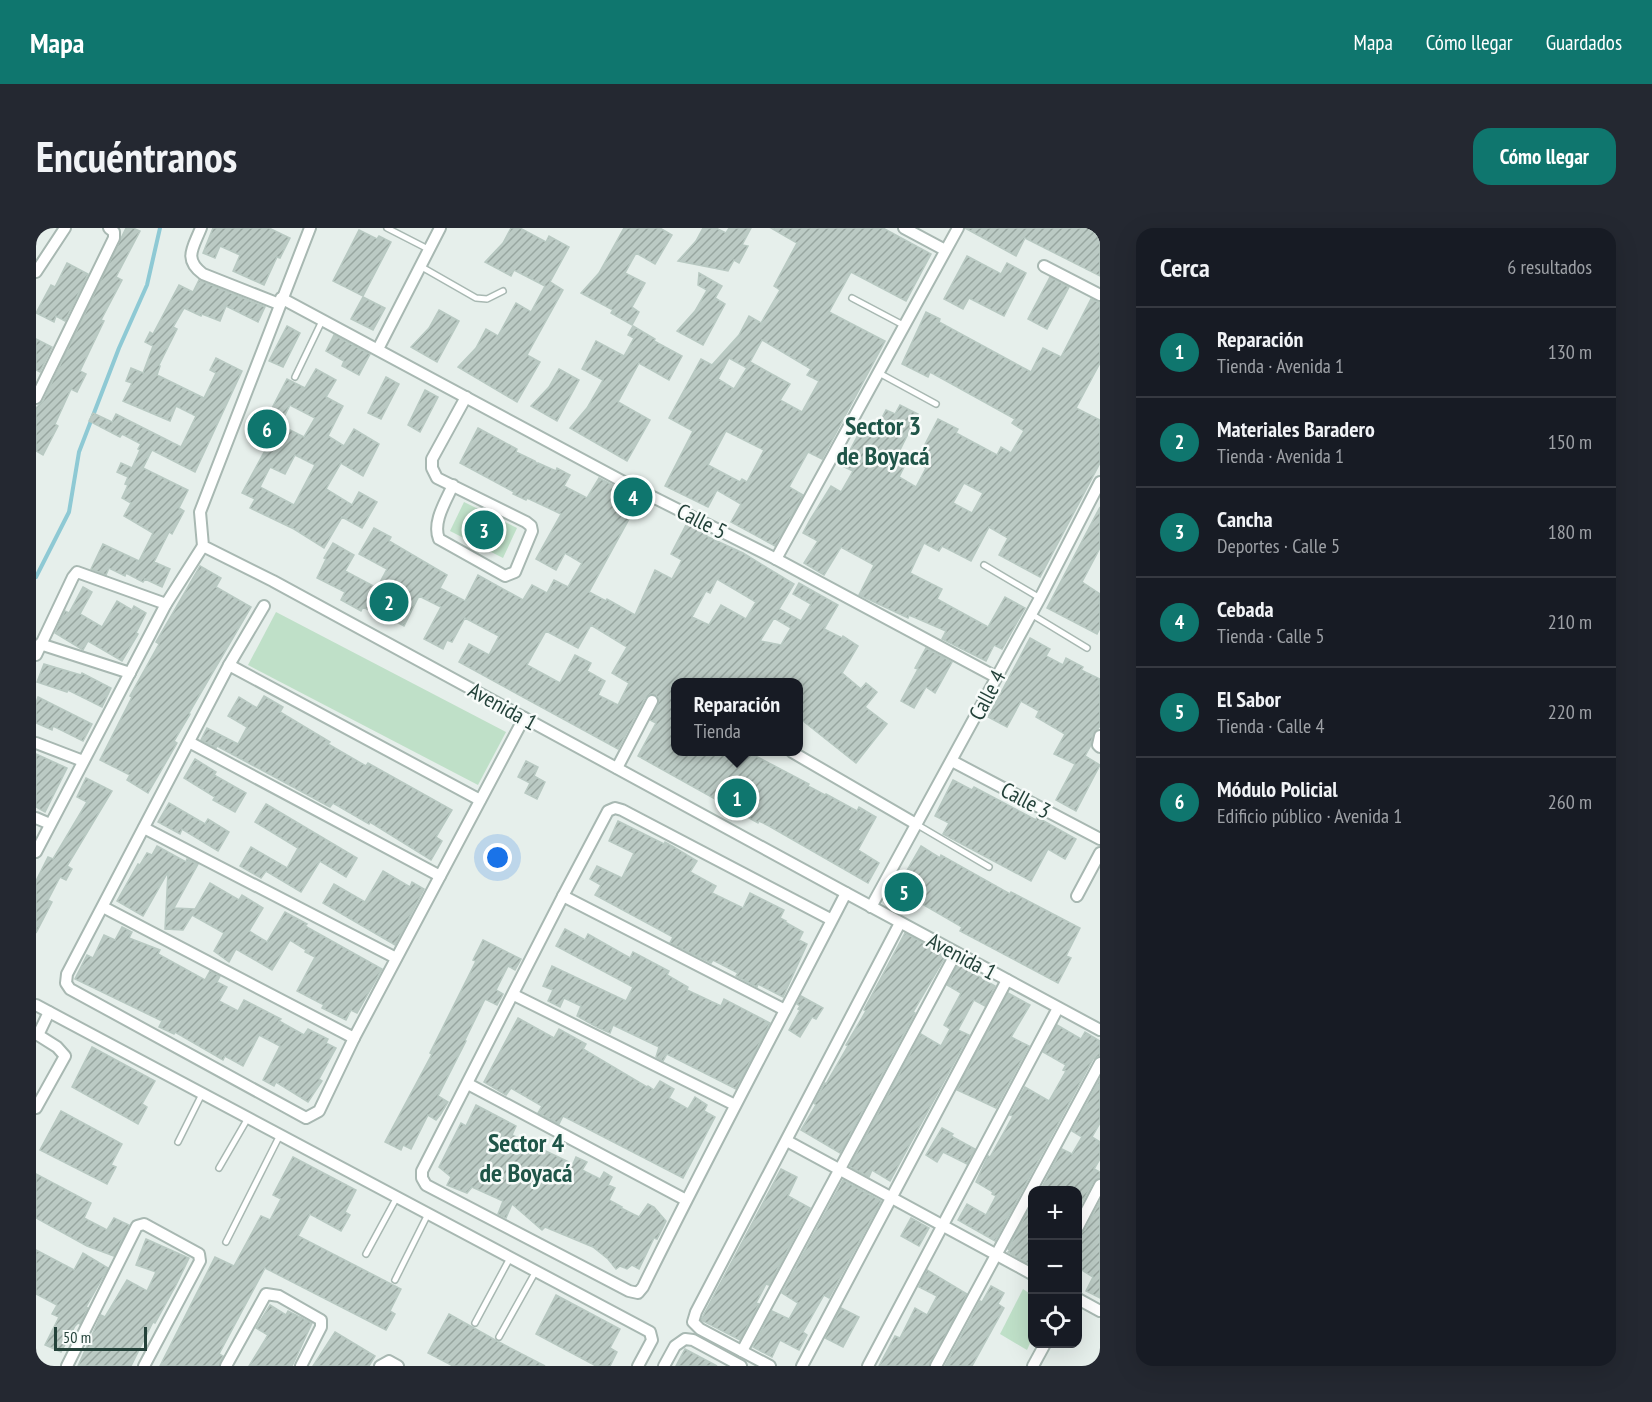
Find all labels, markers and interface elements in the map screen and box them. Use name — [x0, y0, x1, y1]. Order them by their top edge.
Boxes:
text: Mapa — [30, 24, 84, 61]
text: Mapa — [1354, 29, 1393, 56]
text: Cómo llegar — [1426, 29, 1513, 56]
text: Guardados — [1546, 29, 1622, 56]
button: Cómo llegar — [1473, 128, 1616, 185]
text: Encuéntranos — [36, 129, 237, 184]
text: Cerca — [1160, 251, 1210, 284]
text: 6 resultados — [1507, 254, 1592, 280]
text: Reparación — [1217, 325, 1303, 353]
text: 1 — [1175, 339, 1184, 365]
text: 130 m — [1548, 339, 1592, 365]
text: Tienda · Avenida 1 — [1217, 353, 1344, 379]
pin: 6 — [248, 406, 286, 452]
district label: Sector 3 de Boyacá — [836, 409, 930, 472]
text: Materiales Baradero — [1217, 415, 1375, 443]
text: 2 — [1175, 429, 1184, 455]
text: 150 m — [1548, 429, 1592, 455]
text: Tienda · Avenida 1 — [1217, 443, 1344, 469]
pin: 4 — [614, 474, 652, 520]
street label: Calle 5 — [672, 497, 732, 545]
text: Cancha — [1217, 505, 1273, 533]
pin: 3 — [464, 508, 504, 552]
text: 3 — [1175, 519, 1184, 545]
text: 180 m — [1548, 519, 1592, 545]
text: Deportes · Calle 5 — [1217, 533, 1340, 559]
pin: 2 — [370, 580, 408, 625]
text: Cebada — [1217, 595, 1274, 623]
text: 4 — [1175, 609, 1184, 635]
text: 210 m — [1548, 609, 1592, 635]
text: Tienda · Calle 5 — [1217, 623, 1324, 649]
street label: Calle 4 — [962, 665, 1012, 725]
street label: Avenida 1 — [464, 676, 542, 736]
popup — [671, 678, 803, 756]
text: El Sabor — [1217, 685, 1281, 713]
text: Reparación — [694, 690, 780, 718]
text: 5 — [1175, 699, 1184, 725]
text: 220 m — [1548, 699, 1592, 725]
text: Tienda · Calle 4 — [1217, 713, 1324, 739]
text: Tienda — [694, 718, 741, 744]
street label: Calle 3 — [996, 775, 1056, 825]
text: Módulo Policial — [1217, 775, 1338, 803]
pin: 1 — [718, 776, 756, 820]
text: 6 — [1175, 789, 1184, 815]
text: 260 m — [1548, 789, 1592, 815]
text: Edificio público · Avenida 1 — [1217, 803, 1402, 829]
your location — [483, 843, 512, 872]
pin: 5 — [884, 870, 924, 914]
street label: Avenida 1 — [922, 926, 1002, 986]
district label: Sector 4 de Boyacá — [479, 1126, 573, 1189]
map controls — [1028, 1186, 1082, 1348]
button: + — [1028, 1186, 1082, 1240]
button: − — [1028, 1240, 1082, 1294]
button: locate — [1028, 1294, 1082, 1348]
scale bar — [54, 1324, 147, 1352]
text: 50 m — [63, 1327, 91, 1347]

